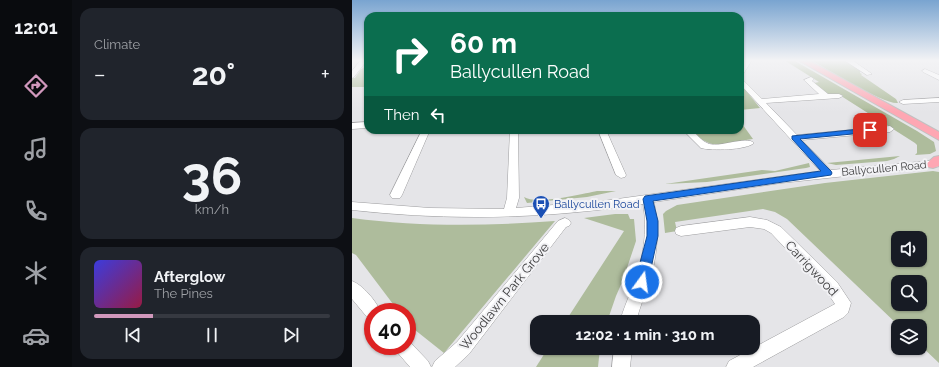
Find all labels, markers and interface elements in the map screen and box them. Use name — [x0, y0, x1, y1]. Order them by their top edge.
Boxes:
text: 12:01 — [14, 17, 58, 38]
text: 60 m — [450, 27, 517, 60]
icon: right — [384, 28, 436, 80]
text: Climate — [94, 37, 140, 52]
text: 20° — [192, 57, 235, 92]
text: − — [94, 61, 106, 87]
text: + — [321, 61, 330, 87]
text: Ballycullen Road — [450, 61, 590, 82]
icon: directions — [22, 72, 50, 100]
icon: left — [427, 104, 449, 126]
text: Then — [384, 106, 419, 124]
pin — [853, 113, 887, 147]
icon: arrive — [859, 119, 881, 141]
icon: music — [22, 135, 50, 163]
text: 36 — [182, 145, 242, 206]
street label: Ballycullen Road — [841, 158, 927, 179]
bus stop icon: Ballycullen Road — [531, 194, 551, 219]
icon: phone — [22, 197, 50, 225]
place label: Ballycullen Road — [554, 198, 640, 211]
text: km/h — [195, 202, 229, 217]
map controls — [891, 231, 927, 355]
button: sound — [891, 231, 927, 267]
street label: Carrigwood — [782, 238, 841, 299]
street label: Woodlawn Park Grove — [457, 239, 552, 353]
icon: climate — [22, 259, 50, 287]
position arrow — [621, 261, 663, 303]
text: Afterglow — [154, 268, 225, 286]
button: search — [891, 275, 927, 311]
text: The Pines — [154, 286, 213, 301]
speed limit sign: 40 — [364, 303, 416, 355]
button: layers — [891, 319, 927, 355]
icon: car — [22, 322, 50, 350]
icon: previous — [122, 324, 144, 346]
icon: pause — [201, 324, 223, 346]
icon: next — [280, 324, 302, 346]
text: 12:02 · 1 min · 310 m — [576, 326, 714, 344]

